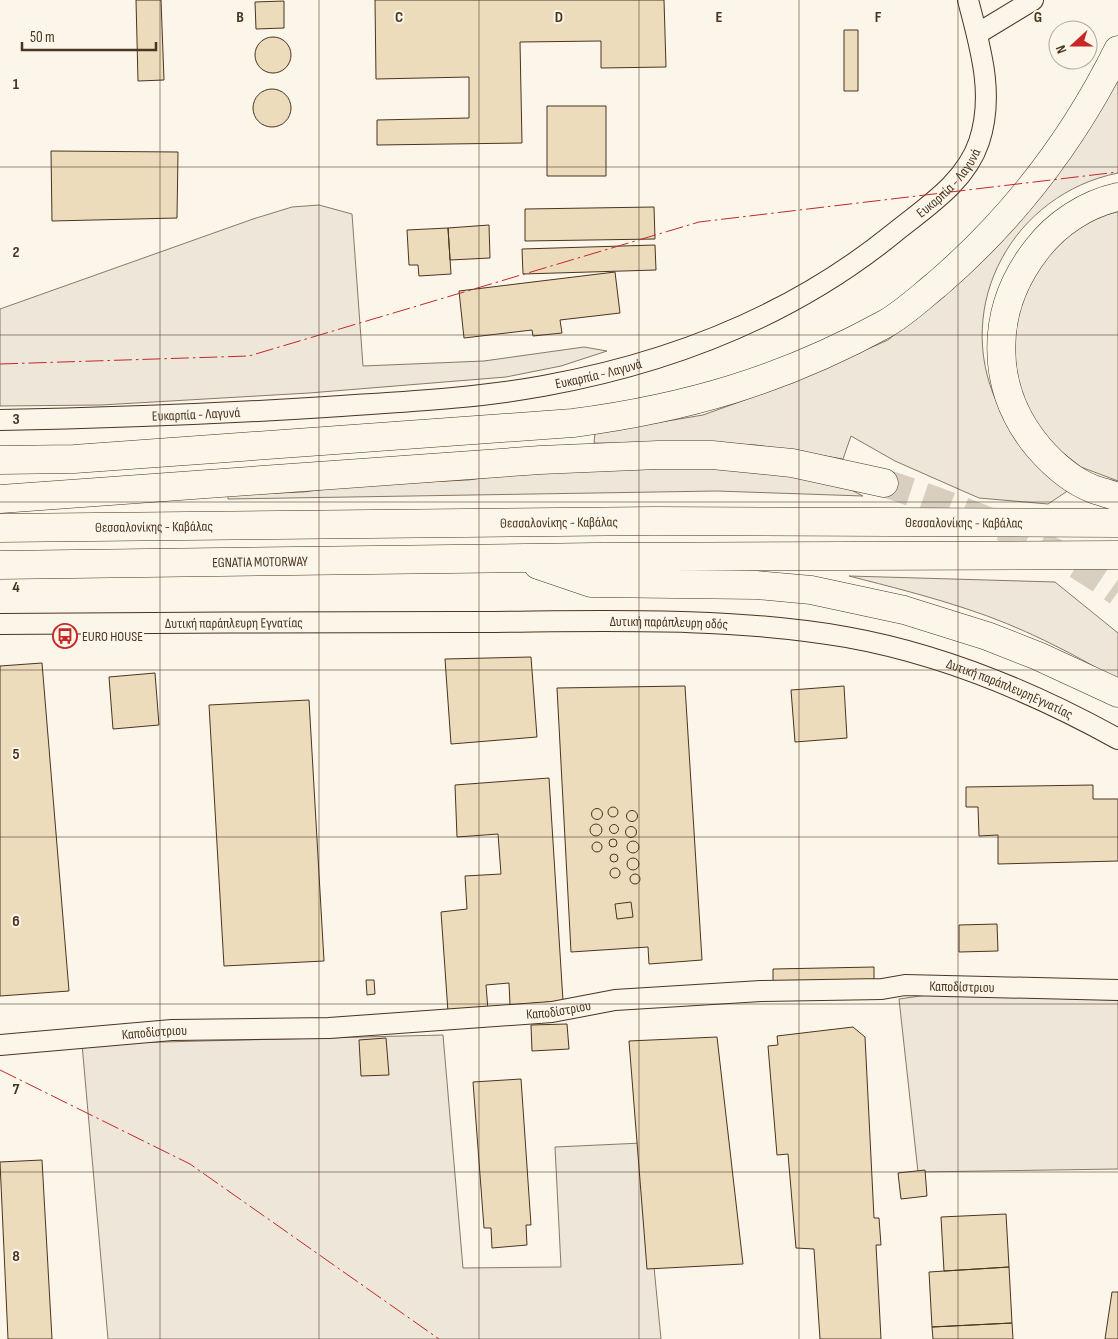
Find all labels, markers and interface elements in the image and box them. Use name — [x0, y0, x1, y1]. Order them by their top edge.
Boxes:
text: B — [236, 8, 244, 27]
text: C — [395, 8, 403, 27]
text: D — [555, 8, 563, 27]
text: E — [716, 8, 723, 27]
text: F — [875, 8, 882, 27]
text: G — [1034, 8, 1042, 27]
scale bar — [22, 20, 156, 52]
north arrow — [1048, 20, 1098, 70]
text: 50 m — [30, 28, 55, 47]
text: N — [1052, 43, 1071, 56]
text: 1 — [13, 75, 20, 94]
street label: Ευκαρπία - Λαγυνά — [913, 146, 984, 221]
text: 2 — [12, 243, 20, 262]
street label: Ευκαρπία - Λαγυνά — [554, 355, 644, 393]
street label: Ευκαρπία - Λαγυνά — [151, 404, 241, 425]
text: 3 — [12, 410, 20, 429]
street label: Θεσσαλονίκης - Καβάλας — [500, 513, 618, 532]
street label: Θεσσαλονίκης - Καβάλας — [905, 514, 1023, 532]
street label: Θεσσαλονίκης - Καβάλας — [95, 518, 213, 536]
street label: EGNATIA MOTORWAY — [212, 553, 308, 571]
text: 4 — [12, 578, 20, 597]
street label: Δυτική παράπλευρη οδός — [610, 613, 729, 633]
street label: Δυτική παράπλευρη Εγνατίας — [165, 614, 303, 632]
bus stop icon: EURO HOUSE — [52, 623, 78, 649]
place label: EURO HOUSE — [82, 628, 143, 645]
street label: Δυτική παράπλευρηΕγνατίας — [944, 655, 1076, 723]
text: 5 — [12, 745, 20, 764]
text: 6 — [12, 912, 20, 931]
street label: Καποδίστριου — [929, 978, 995, 996]
street label: Καποδίστριου — [526, 997, 593, 1023]
street label: Καποδίστριου — [121, 1022, 187, 1043]
text: 7 — [13, 1080, 20, 1099]
text: 8 — [12, 1247, 20, 1266]

